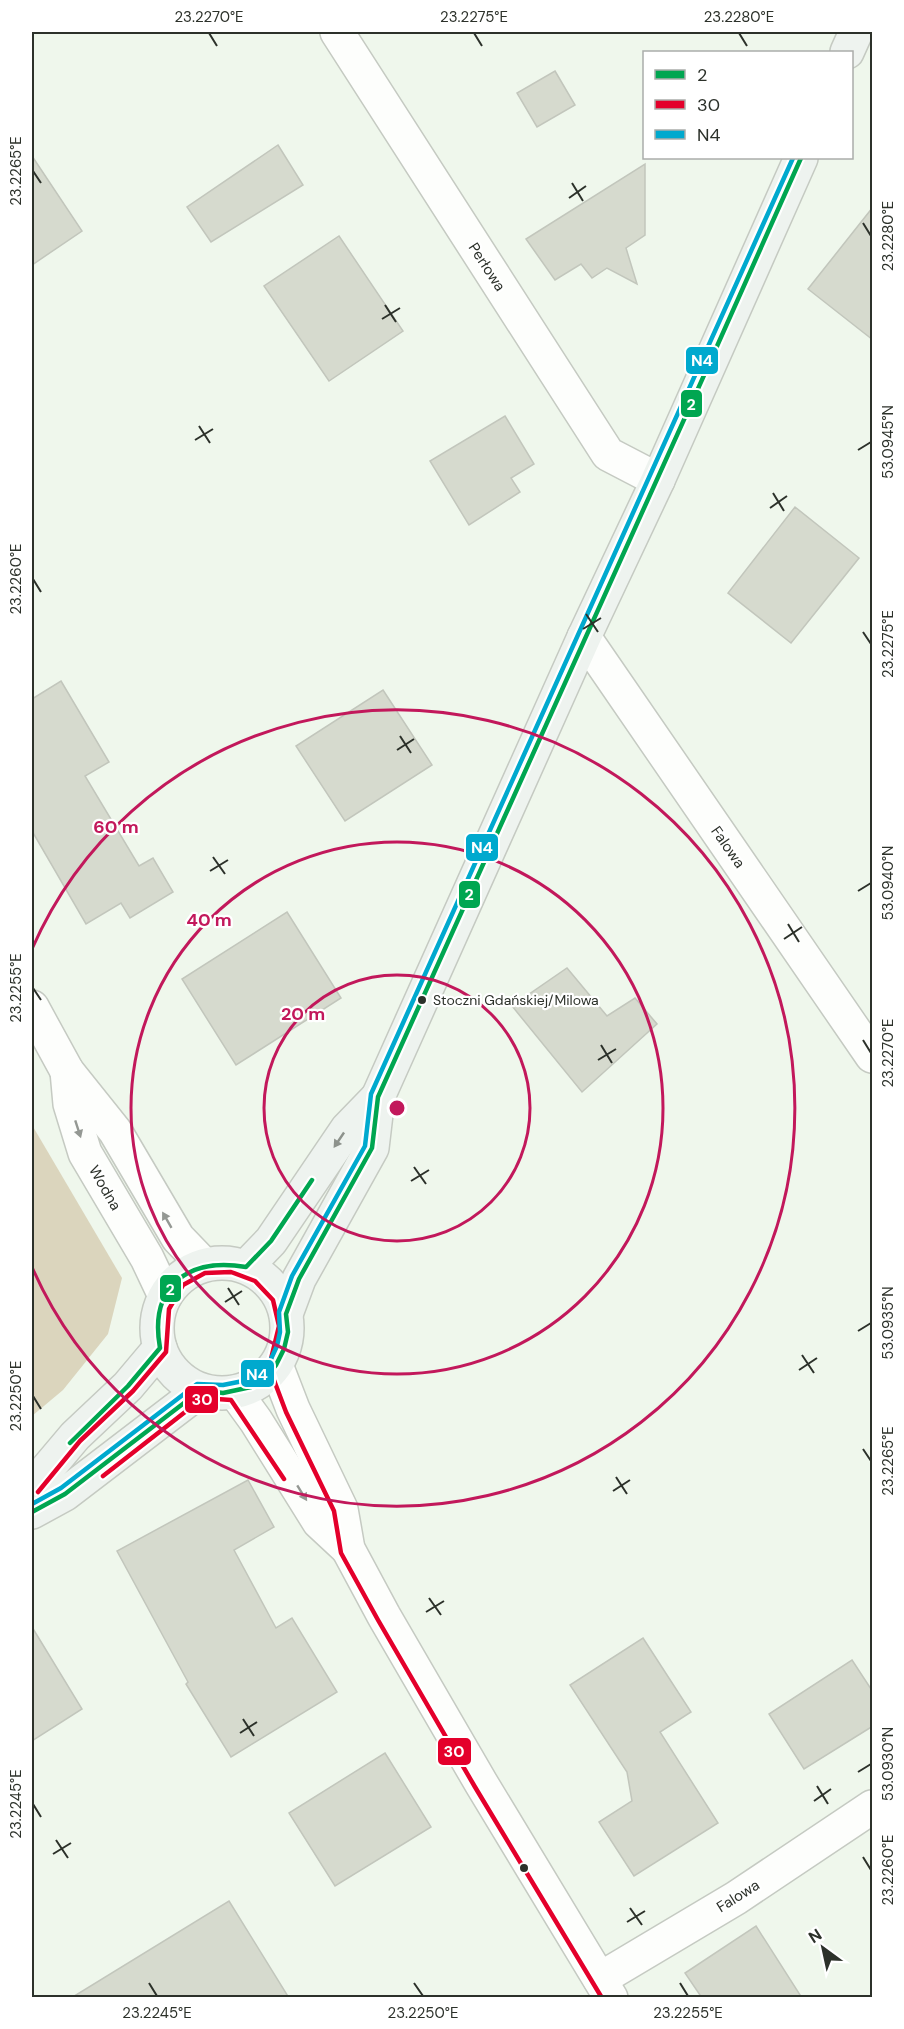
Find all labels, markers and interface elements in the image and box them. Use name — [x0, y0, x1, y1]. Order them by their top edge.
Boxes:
text: 23.2270°E — [174, 7, 244, 27]
text: 23.2275°E — [440, 7, 508, 27]
text: 23.2280°E — [704, 7, 774, 27]
legend — [643, 51, 853, 159]
text: 2 — [697, 63, 707, 87]
text: 30 — [697, 93, 720, 117]
text: N4 — [697, 123, 720, 147]
text: 23.2265°E — [6, 136, 26, 206]
text: 23.2280°E — [878, 201, 898, 271]
street label: Perłowa — [464, 239, 510, 295]
line badge: N4 — [685, 346, 719, 375]
text: N4 — [691, 350, 713, 371]
line badge: 2 — [680, 389, 703, 418]
text: 2 — [686, 394, 696, 415]
text: 53.0945°N — [878, 405, 898, 479]
text: 23.2260°E — [6, 543, 26, 615]
text: 23.2275°E — [878, 610, 898, 678]
text: 60 m — [93, 815, 139, 839]
street label: Falowa — [706, 822, 750, 872]
line badge: N4 — [465, 833, 499, 862]
text: N4 — [471, 837, 493, 858]
text: 53.0940°N — [878, 846, 898, 920]
line badge: 2 — [458, 880, 481, 909]
text: 2 — [464, 884, 474, 905]
text: 40 m — [186, 908, 232, 932]
text: 23.2255°E — [6, 953, 26, 1023]
place label: Stoczni Gdańskiej/Milowa — [433, 991, 599, 1009]
marker: Stoczni Gdańskiej/Milowa — [416, 994, 428, 1006]
text: 20 m — [281, 1002, 325, 1026]
text: 23.2270°E — [878, 1018, 898, 1088]
centre of rings — [387, 1098, 407, 1118]
one-way arrow — [73, 1120, 83, 1138]
one-way arrow — [333, 1132, 345, 1148]
street label: Wodna — [84, 1162, 126, 1214]
one-way arrow — [162, 1211, 172, 1228]
line badge: 2 — [159, 1274, 182, 1303]
text: 2 — [165, 1279, 175, 1300]
text: 53.0935°N — [878, 1286, 898, 1360]
line badge: N4 — [240, 1359, 275, 1388]
text: 23.2250°E — [6, 1361, 26, 1431]
text: N4 — [246, 1364, 268, 1385]
line badge: 30 — [184, 1385, 219, 1414]
text: 30 — [192, 1389, 212, 1410]
text: 23.2265°E — [878, 1426, 898, 1496]
one-way arrow — [296, 1485, 307, 1501]
text: 53.0930°N — [878, 1727, 898, 1801]
line badge: 30 — [437, 1737, 472, 1766]
text: 30 — [444, 1741, 464, 1762]
text: 23.2245°E — [6, 1769, 26, 1839]
text: 23.2260°E — [878, 1834, 898, 1906]
unlabelled marker — [518, 1862, 530, 1874]
street label: Falowa — [713, 1875, 763, 1917]
north arrow — [793, 1918, 853, 1978]
text: N — [804, 1924, 826, 1948]
text: 23.2245°E — [122, 2003, 192, 2023]
text: 23.2250°E — [388, 2003, 458, 2023]
text: 23.2255°E — [653, 2003, 723, 2023]

